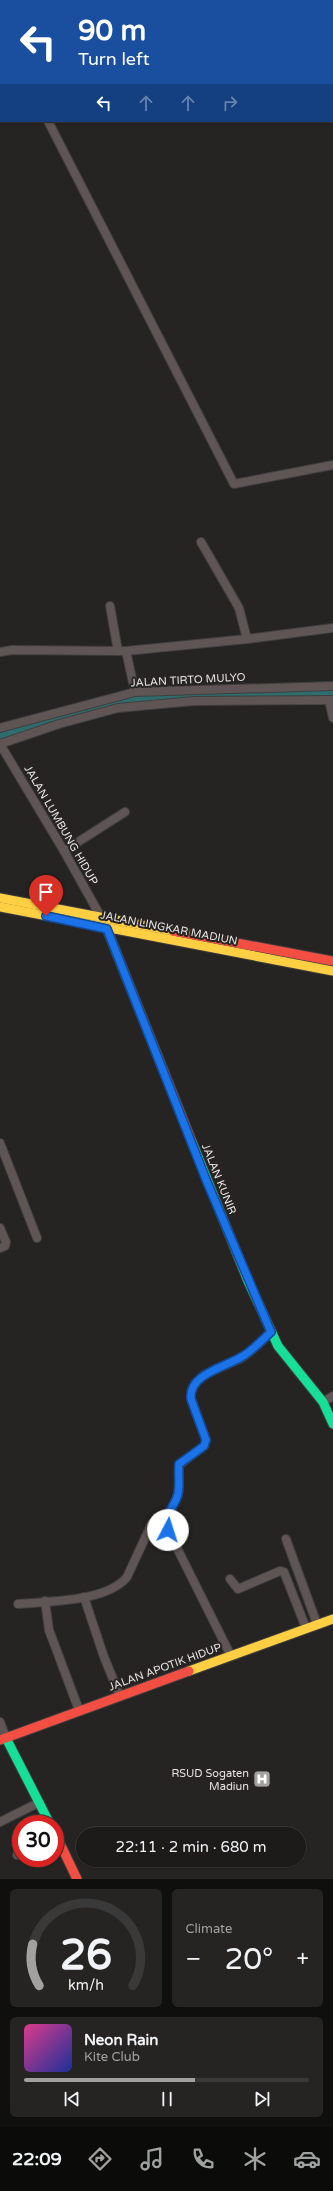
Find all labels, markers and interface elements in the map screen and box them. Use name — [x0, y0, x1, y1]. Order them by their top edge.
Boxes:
text: 90 m — [78, 14, 146, 48]
icon: left — [12, 16, 64, 68]
text: Turn left — [78, 48, 150, 70]
icon: left — [93, 92, 115, 114]
icon: ahead — [135, 92, 157, 114]
icon: ahead — [177, 92, 199, 114]
icon: right — [219, 92, 241, 114]
street label: JALAN TIRTO MULYO — [130, 670, 246, 690]
street label: JALAN LUMBUNG HIDUP — [21, 763, 101, 887]
pin — [29, 875, 63, 916]
icon: arrive — [35, 881, 57, 903]
street label: JALAN LINGKAR MADIUN — [99, 908, 239, 948]
street label: JALAN KUNIR — [199, 1142, 239, 1216]
position arrow — [147, 1509, 189, 1551]
street label: JALAN APOTIK HIDUP — [107, 1641, 223, 1693]
place label: RSUD Sogaten Madiun — [171, 1767, 249, 1793]
hospital icon: RSUD Sogaten Madiun — [252, 1769, 272, 1789]
speed limit sign: 30 — [12, 1815, 64, 1867]
text: 22:11 · 2 min · 680 m — [116, 1838, 266, 1856]
text: Climate — [186, 1921, 232, 1937]
text: 26 — [60, 1931, 112, 1981]
text: 20° — [224, 1941, 273, 1978]
text: − — [186, 1946, 201, 1972]
text: + — [297, 1946, 309, 1972]
text: km/h — [68, 1977, 104, 1994]
text: Neon Rain — [84, 2031, 158, 2049]
text: Kite Club — [84, 2049, 140, 2065]
icon: previous — [61, 2088, 83, 2110]
icon: pause — [156, 2088, 178, 2110]
icon: next — [251, 2088, 273, 2110]
icon: directions — [86, 2145, 114, 2173]
icon: music — [138, 2145, 166, 2173]
icon: phone — [189, 2145, 217, 2173]
icon: climate — [241, 2145, 269, 2173]
icon: car — [293, 2145, 321, 2173]
text: 22:09 — [12, 2148, 62, 2170]

